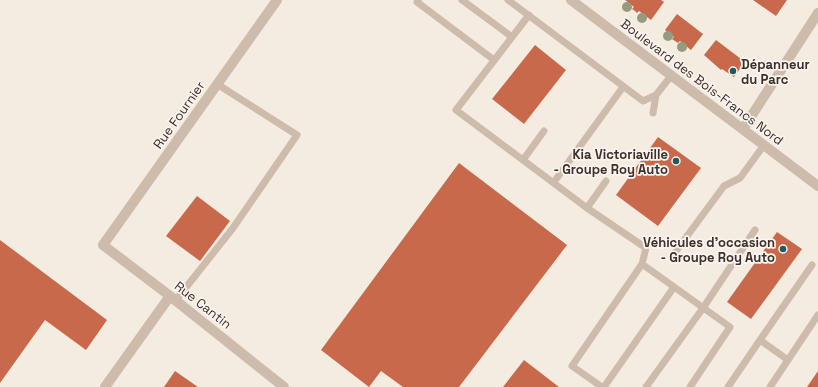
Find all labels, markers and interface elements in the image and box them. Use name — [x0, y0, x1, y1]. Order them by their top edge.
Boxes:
street label: Boulevard des Bois-Francs Nord — [617, 15, 787, 149]
place label: Dépanneur du Parc — [741, 56, 810, 88]
marker: Dépanneur du Parc — [728, 66, 738, 76]
street label: Rue Fournier — [149, 78, 209, 152]
place label: Kia Victoriaville - Groupe Roy Auto — [554, 146, 668, 178]
marker: Kia Victoriaville - Groupe Roy Auto — [671, 156, 681, 166]
place label: Véhicules d'occasion - Groupe Roy Auto — [643, 234, 775, 266]
marker: Véhicules d'occasion - Groupe Roy Auto — [778, 244, 788, 254]
street label: Rue Cantin — [171, 277, 235, 333]

